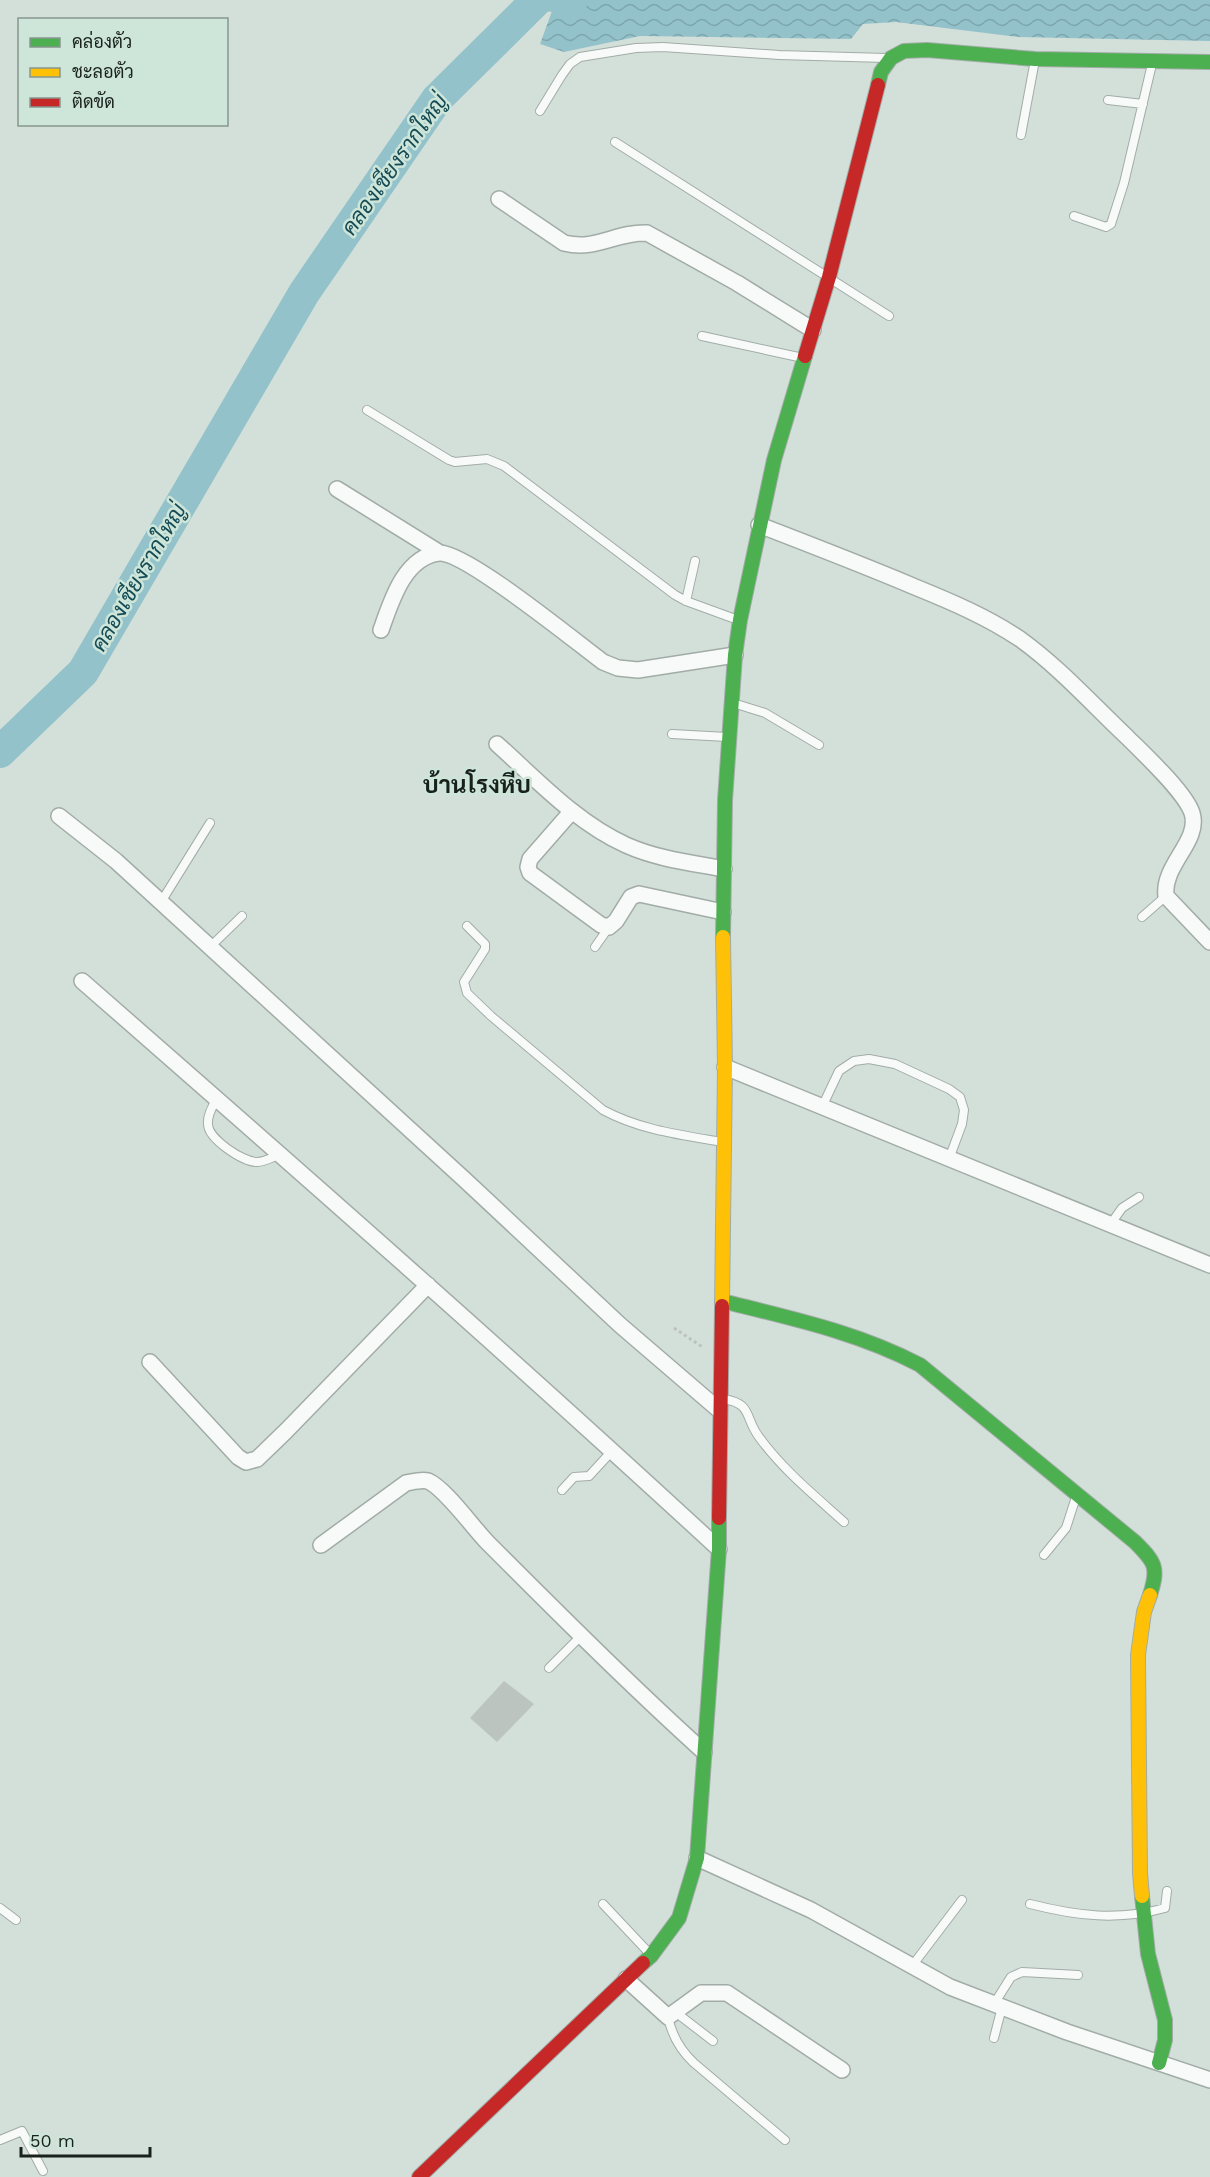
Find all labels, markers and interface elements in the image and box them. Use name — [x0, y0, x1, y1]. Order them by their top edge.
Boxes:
legend — [18, 18, 228, 126]
text: คล่องตัว — [72, 30, 132, 52]
text: ชะลอตัว — [72, 61, 134, 82]
water label: คลองเชียงรากใหญ่ — [335, 87, 454, 240]
text: ติดขัด — [72, 91, 115, 112]
water label: คลองเชียงรากใหญ่ — [84, 497, 192, 656]
district label: บ้านโรงหีบ — [423, 769, 531, 799]
scale bar — [21, 2120, 150, 2158]
text: 50 m — [30, 2130, 75, 2151]

